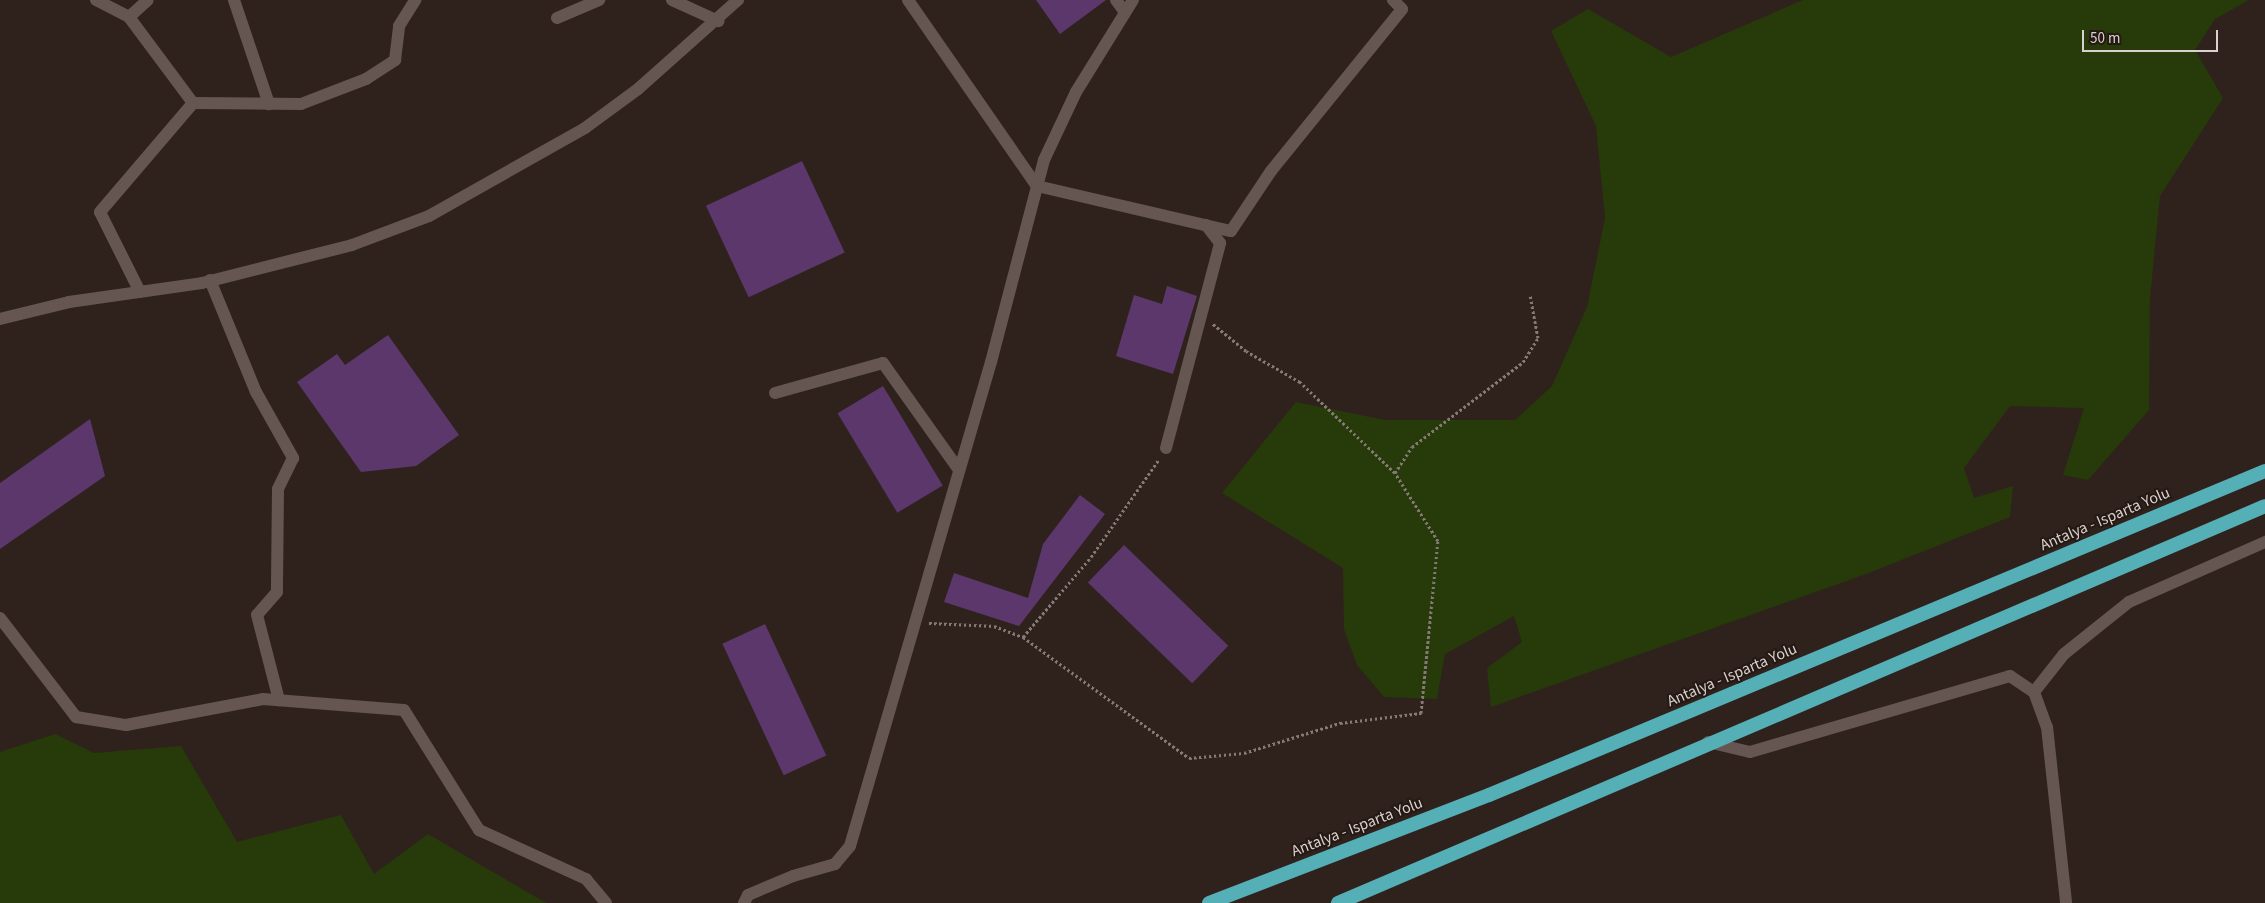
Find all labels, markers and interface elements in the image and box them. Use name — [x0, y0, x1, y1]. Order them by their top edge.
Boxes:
scale bar — [2085, 20, 2221, 52]
text: 50 m — [2090, 28, 2120, 49]
street label: Antalya - Isparta Yolu — [2037, 483, 2173, 555]
street label: Antalya - Isparta Yolu — [1664, 639, 1800, 711]
street label: Antalya - Isparta Yolu — [1289, 793, 1425, 861]

